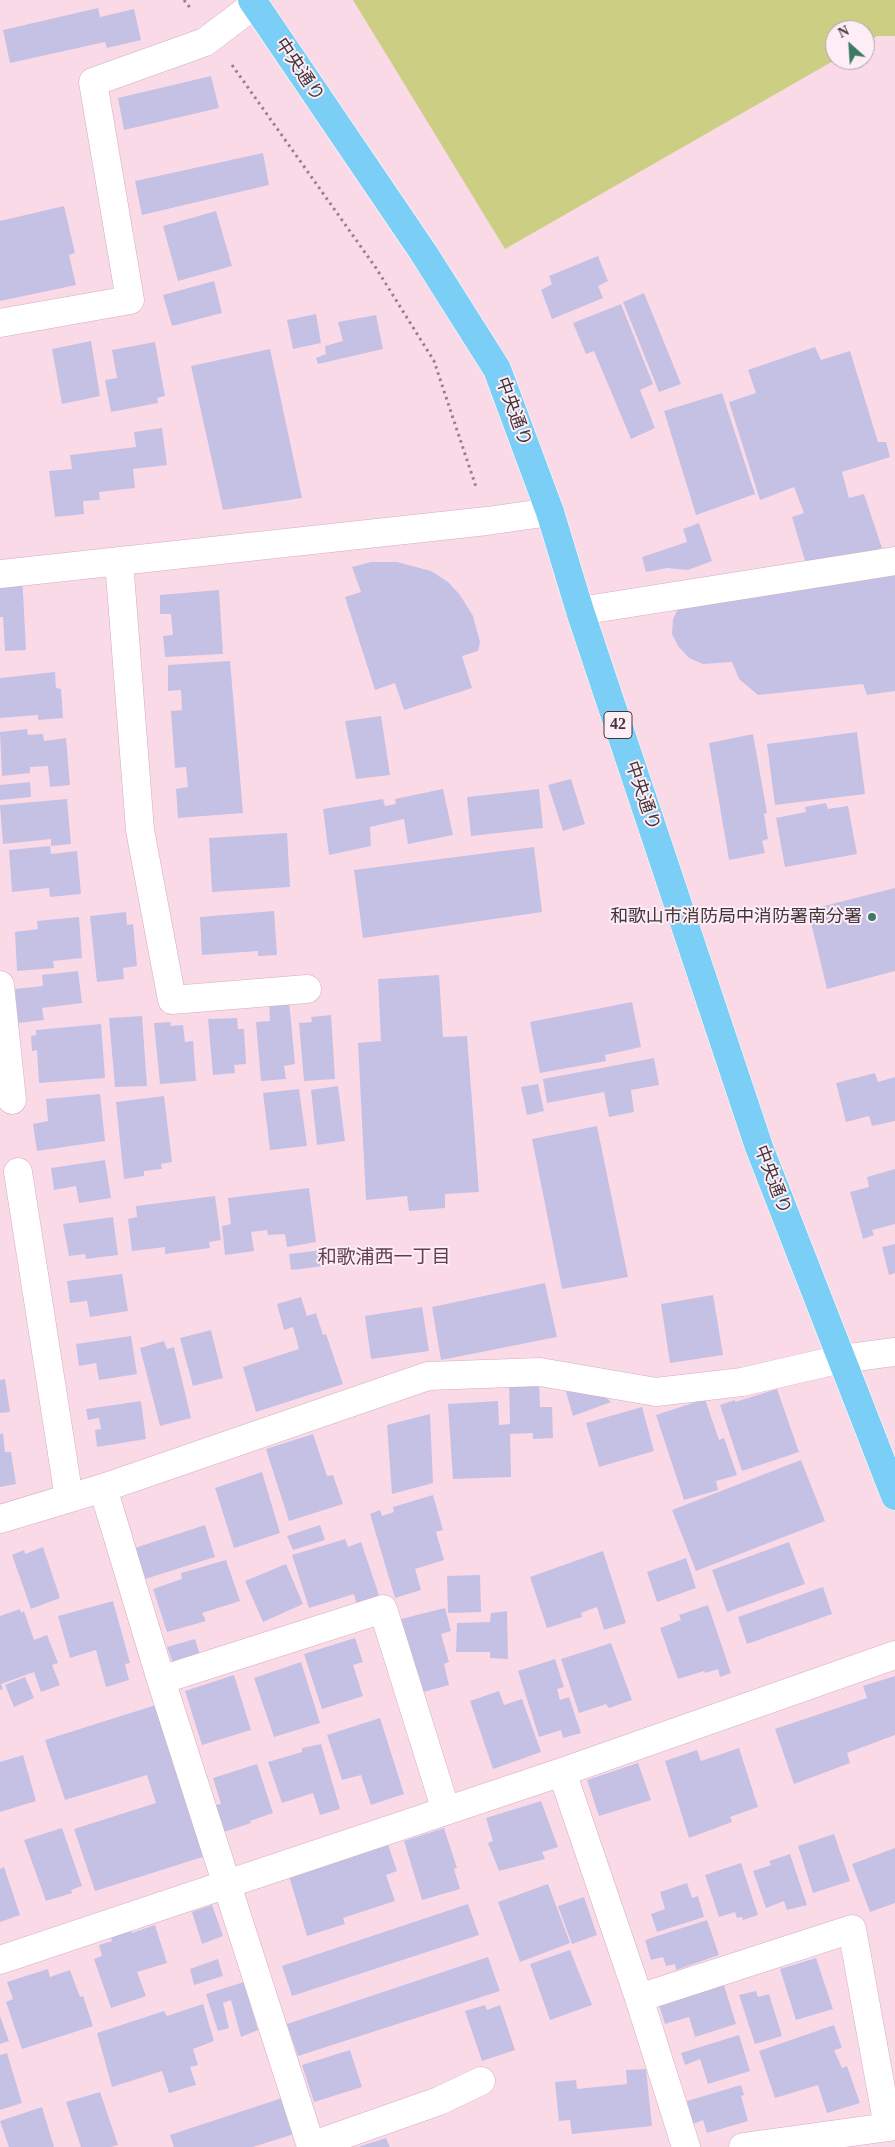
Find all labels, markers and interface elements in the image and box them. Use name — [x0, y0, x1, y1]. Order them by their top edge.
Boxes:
north arrow — [825, 20, 875, 70]
text: N — [836, 23, 851, 41]
street label: 中央通り — [270, 34, 328, 106]
street label: 中央通り — [491, 374, 535, 450]
road number: 42 — [604, 712, 632, 738]
street label: 中央通り — [620, 758, 664, 834]
place label: 和歌山市消防局中消防署南分署 — [610, 906, 862, 928]
marker: 和歌山市消防局中消防署南分署 — [866, 911, 878, 923]
street label: 中央通り — [749, 1143, 795, 1217]
district label: 和歌浦西一丁目 — [318, 1247, 450, 1269]

